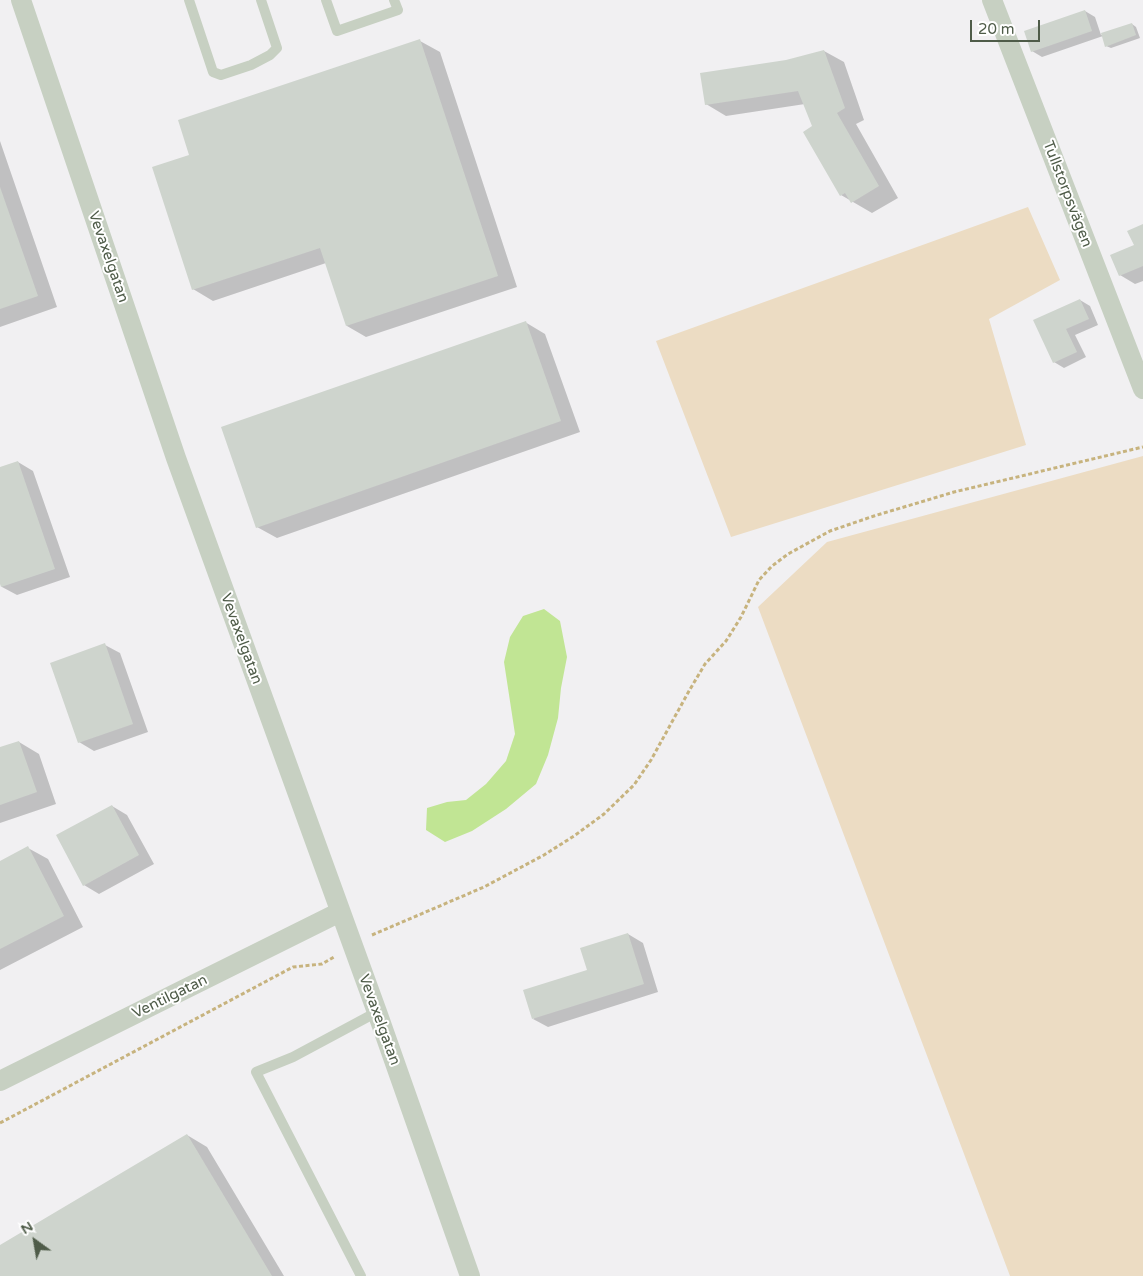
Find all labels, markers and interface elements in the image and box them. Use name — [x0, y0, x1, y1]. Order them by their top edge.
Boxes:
scale bar — [973, 10, 1043, 42]
text: 20 m — [978, 20, 1015, 38]
street label: Tullstorpsvägen — [1038, 138, 1096, 250]
street label: Vevaxelgatan — [84, 209, 132, 305]
street label: Vevaxelgatan — [216, 591, 266, 687]
street label: Ventilgatan — [130, 971, 210, 1023]
street label: Vevaxelgatan — [354, 972, 404, 1068]
north arrow — [10, 1216, 60, 1266]
text: N — [18, 1218, 36, 1238]

